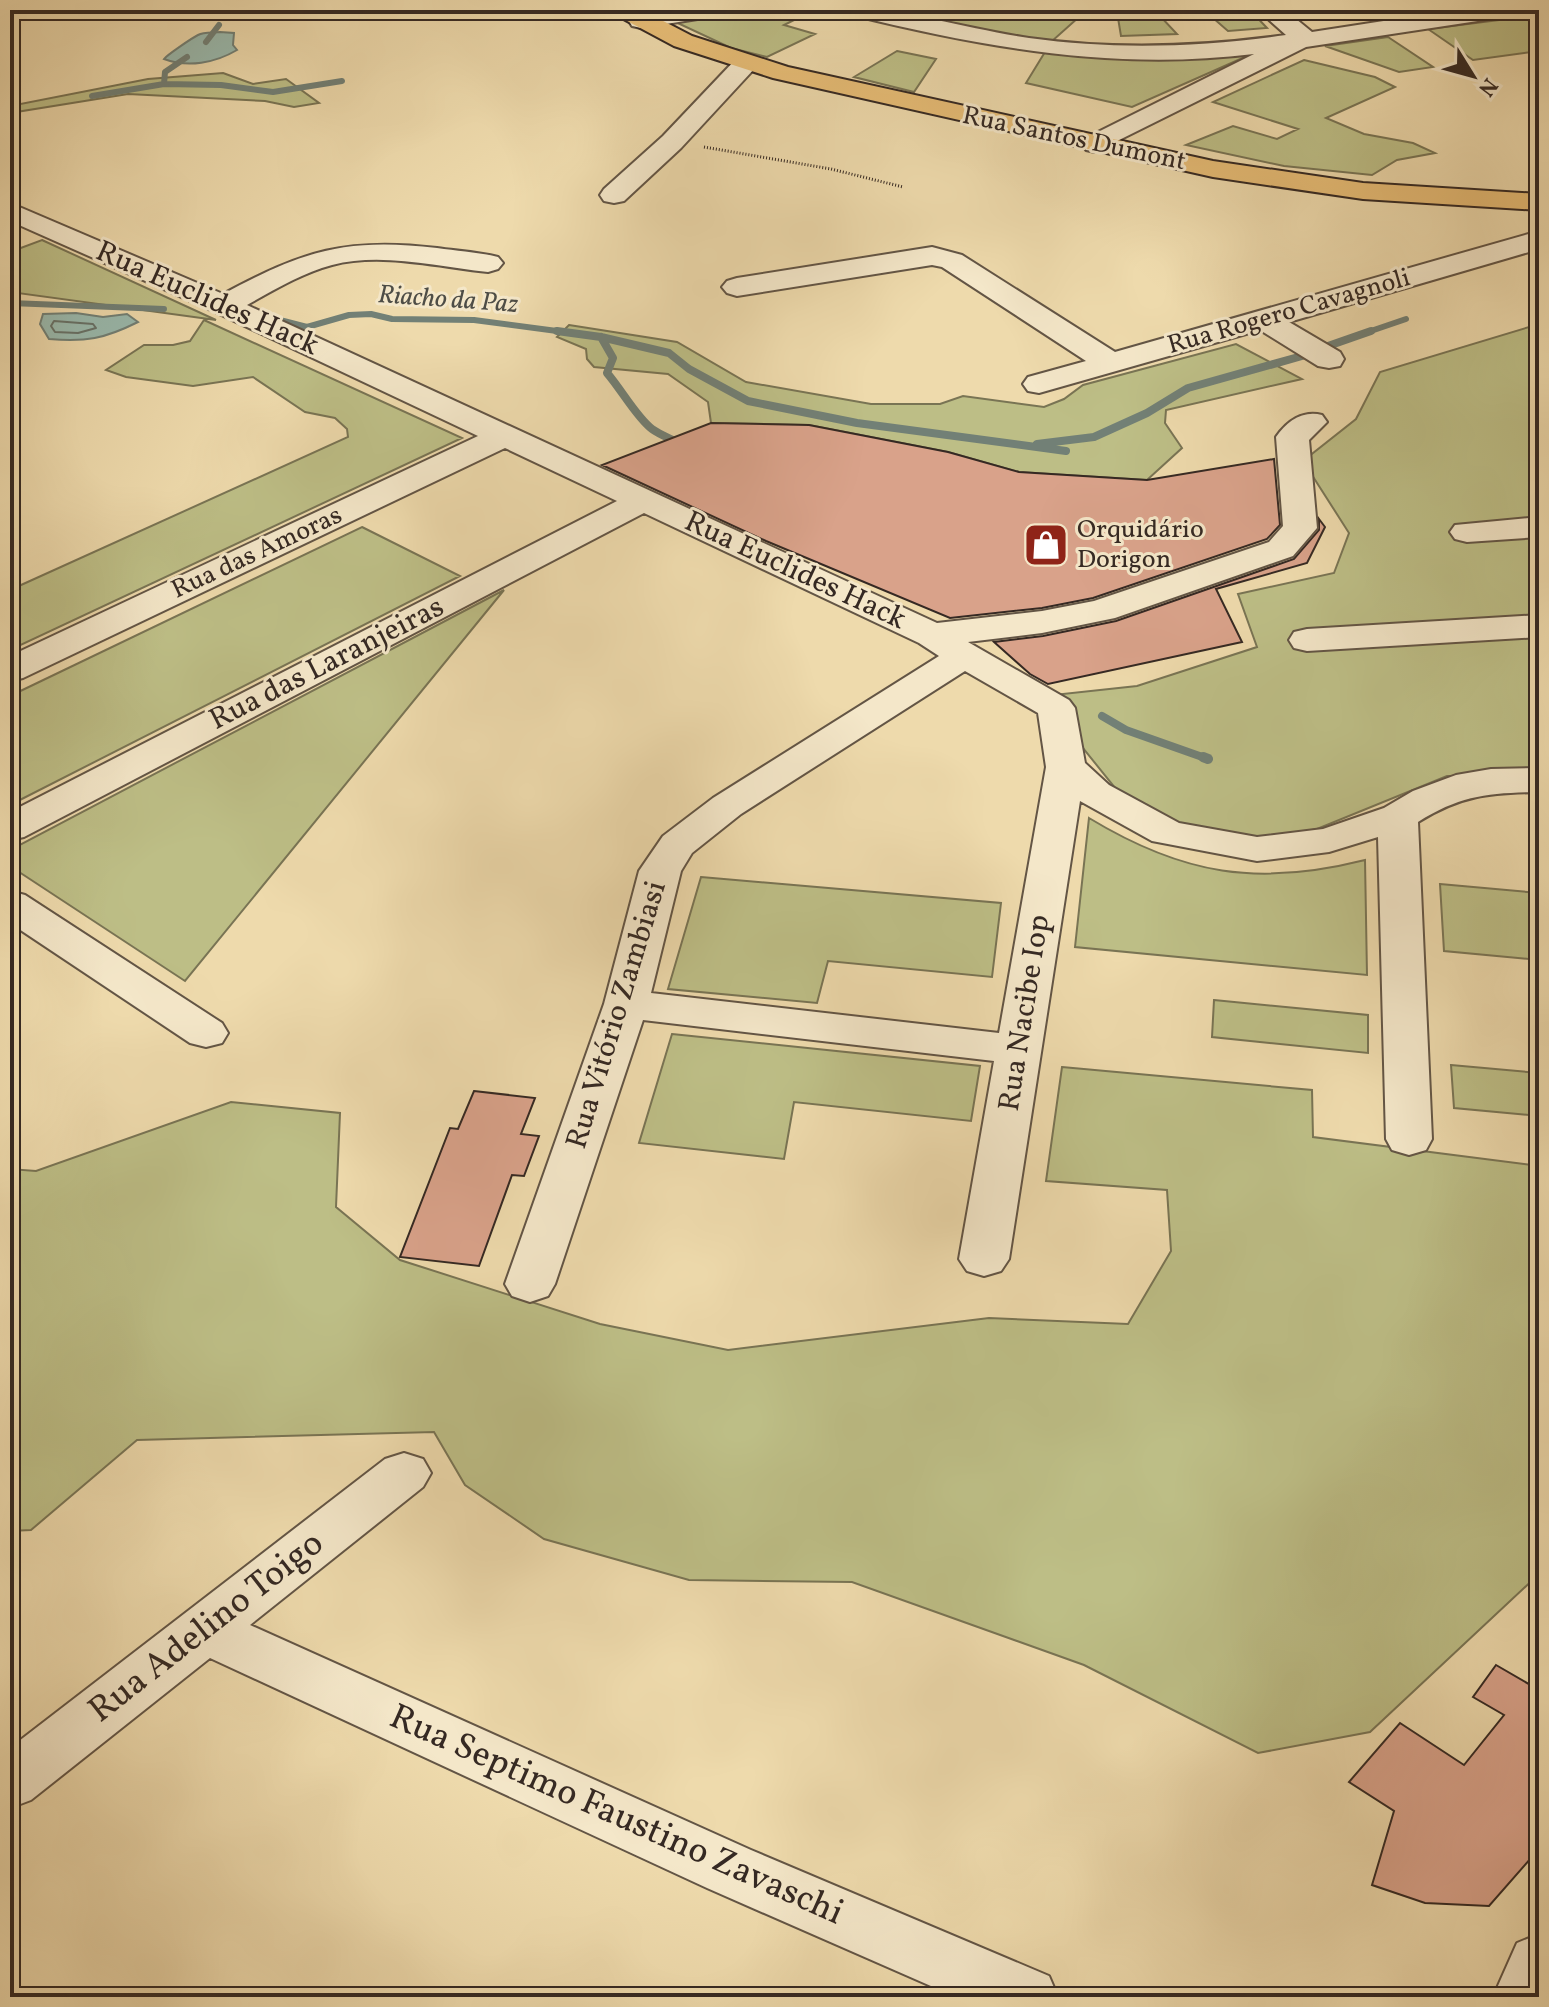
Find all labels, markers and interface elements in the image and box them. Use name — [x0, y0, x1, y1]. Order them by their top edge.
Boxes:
north arrow — [1433, 36, 1513, 116]
text: N — [1470, 71, 1504, 102]
street label: Rua Santos Dumont — [959, 98, 1189, 180]
street label: Rua Euclides Hack — [89, 231, 325, 367]
street label: Rua Rogero Cavagnoli — [1163, 260, 1415, 364]
water label: Riacho da Paz — [377, 277, 519, 323]
street label: Rua das Amoras — [166, 498, 348, 608]
street label: Rua Euclides Hack — [677, 501, 913, 641]
place label: Orquidário Dorigon — [1077, 512, 1204, 578]
shop icon: Orquidário Dorigon — [1022, 521, 1070, 569]
street label: Rua das Laranjeiras — [202, 587, 452, 741]
street label: Rua Vitório Zambiasi — [556, 876, 678, 1154]
street label: Rua Nacibe Iop — [989, 912, 1061, 1114]
street label: Rua Adelino Toigo — [79, 1520, 335, 1736]
street label: Rua Septimo Faustino Zavaschi — [381, 1693, 851, 1939]

